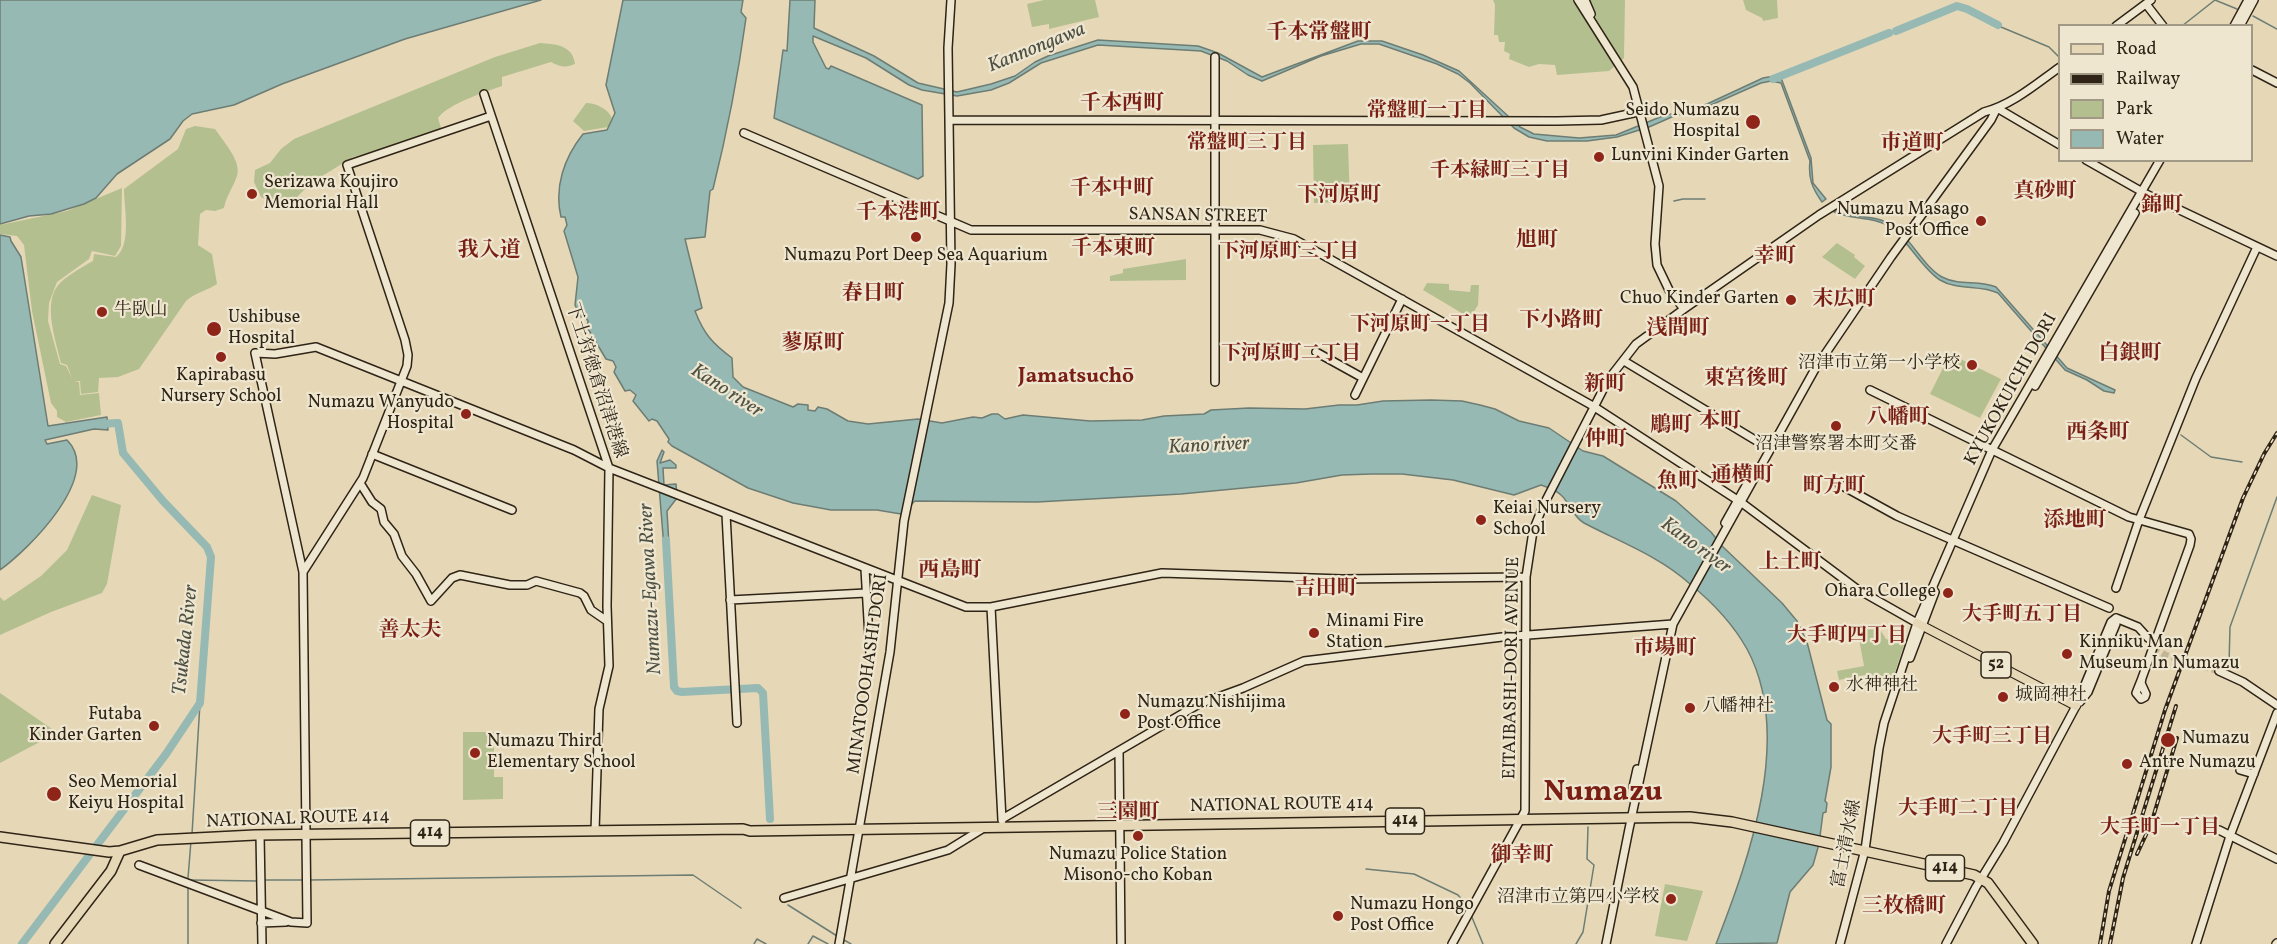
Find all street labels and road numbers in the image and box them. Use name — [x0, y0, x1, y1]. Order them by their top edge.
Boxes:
street label: SANSAN STREET — [1128, 205, 1268, 229]
street label: 下土狩徳倉沼津港線 — [560, 301, 630, 461]
street label: KYUKOKUICHI DORI — [1961, 310, 2063, 470]
street label: EITAIBASHI-DORI AVENUE — [1500, 556, 1526, 780]
street label: MINATOOOHASHI DORI — [844, 572, 894, 776]
road number: 52 — [1981, 652, 2011, 678]
street label: NATIONAL ROUTE 414 — [1190, 794, 1374, 818]
street label: 富士清水線 — [1829, 798, 1867, 890]
street label: NATIONAL ROUTE 414 — [206, 806, 390, 834]
road number: 414 — [1386, 808, 1424, 834]
road number: 414 — [410, 820, 450, 846]
road number: 414 — [1926, 855, 1964, 881]

